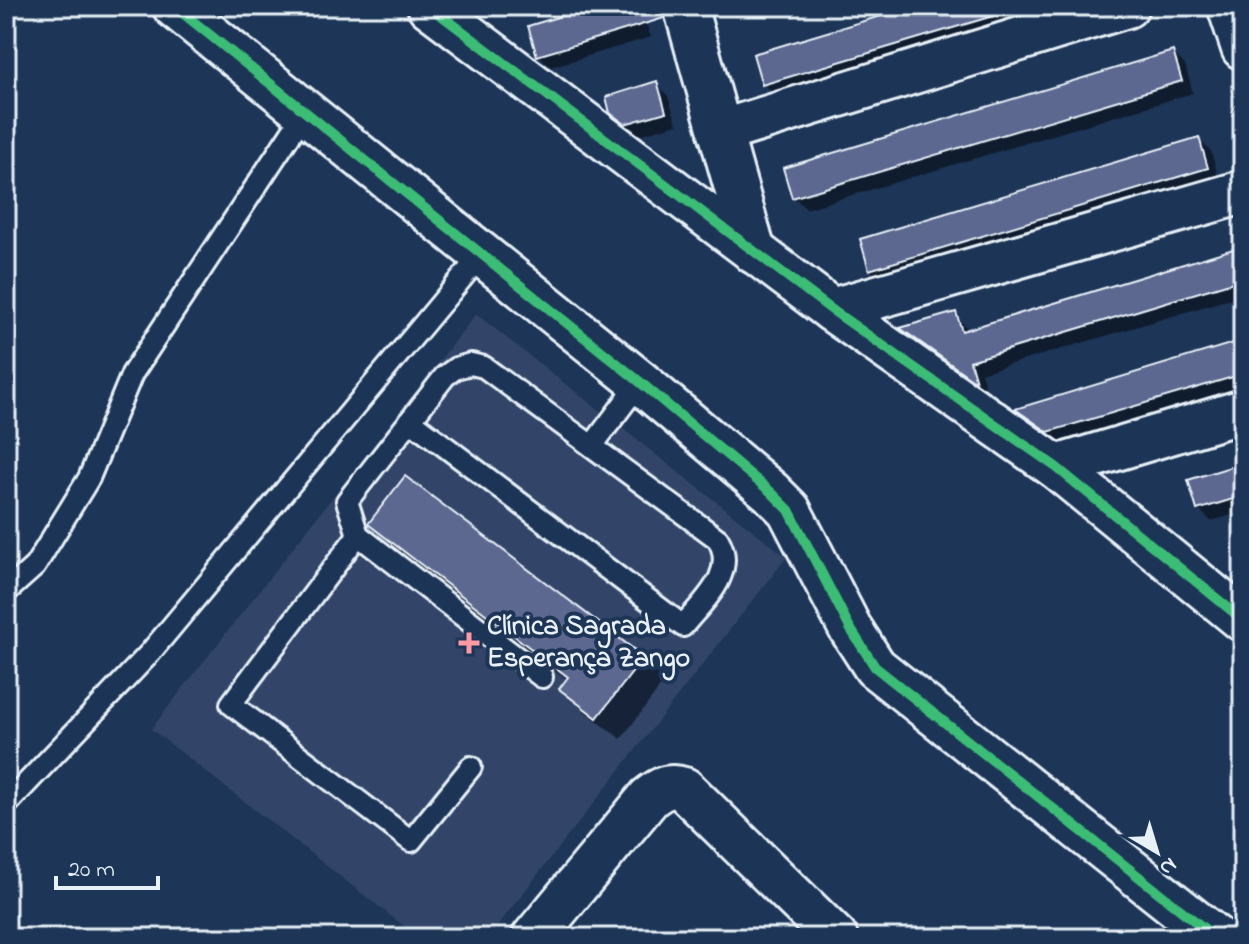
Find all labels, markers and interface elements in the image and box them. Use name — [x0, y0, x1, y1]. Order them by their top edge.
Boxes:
place label: Clínica Sagrada Esperança Zango — [487, 607, 690, 681]
marker: Clínica Sagrada Esperança Zango — [458, 632, 480, 654]
north arrow — [1117, 812, 1197, 892]
scale bar — [56, 840, 158, 890]
text: N — [1152, 848, 1183, 883]
text: 20 m — [68, 853, 115, 888]

